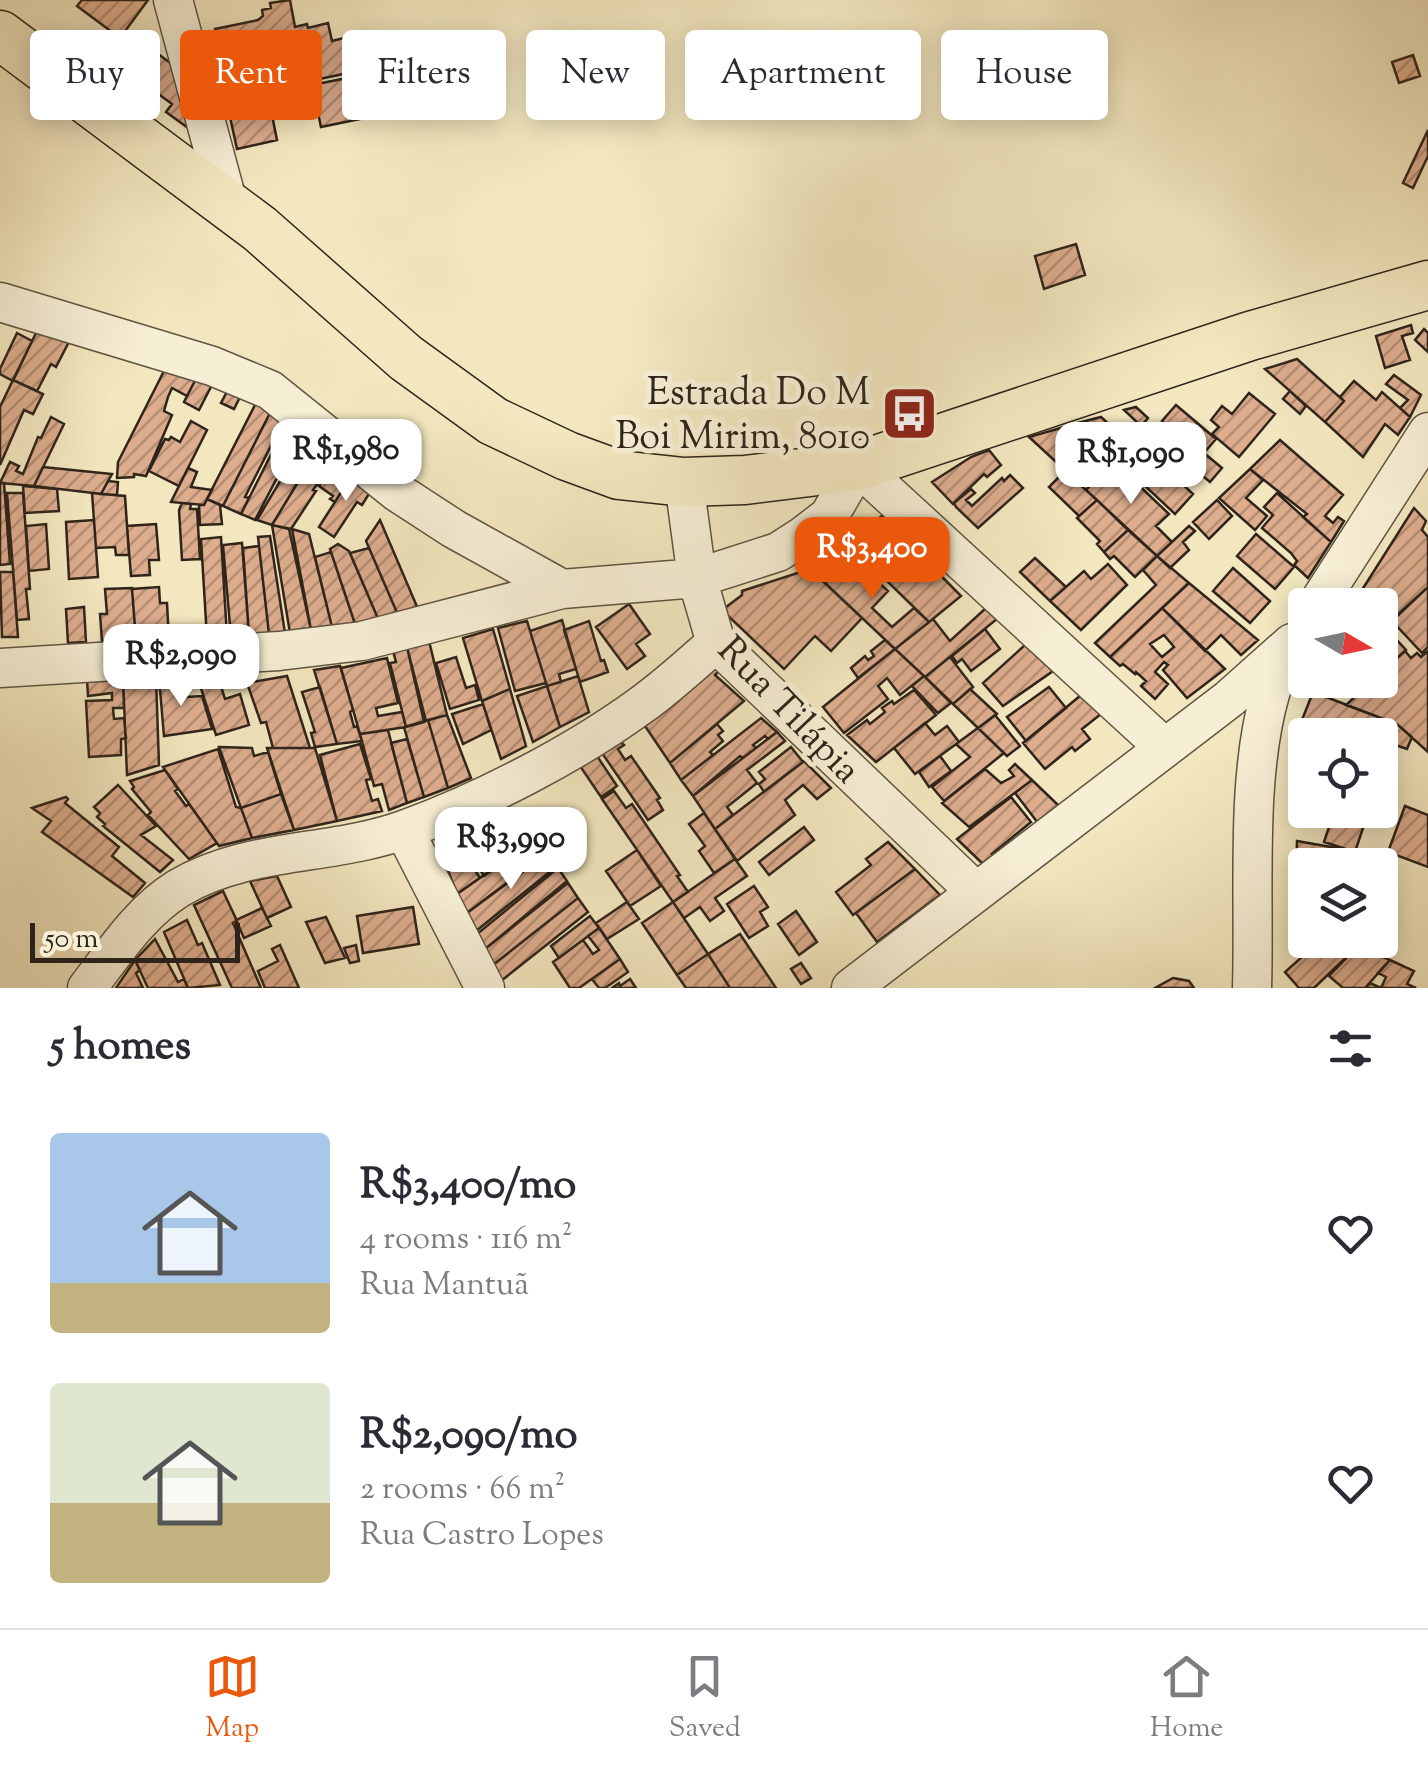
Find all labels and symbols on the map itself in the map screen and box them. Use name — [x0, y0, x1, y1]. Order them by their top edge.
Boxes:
place label: Estrada Do M Boi Mirim, 8010 — [615, 368, 870, 466]
bus stop icon: Estrada Do M Boi Mirim, 8010 — [879, 383, 939, 443]
pin: R$1,980 — [254, 419, 438, 504]
pin: R$1,090 — [1039, 422, 1223, 507]
pin: R$3,400 — [780, 517, 964, 602]
north arrow — [1288, 588, 1398, 698]
pin: R$2,090 — [89, 624, 273, 709]
street label: Rua Tilápia — [703, 626, 871, 798]
pin: R$3,990 — [419, 807, 603, 892]
scale bar — [30, 918, 240, 963]

